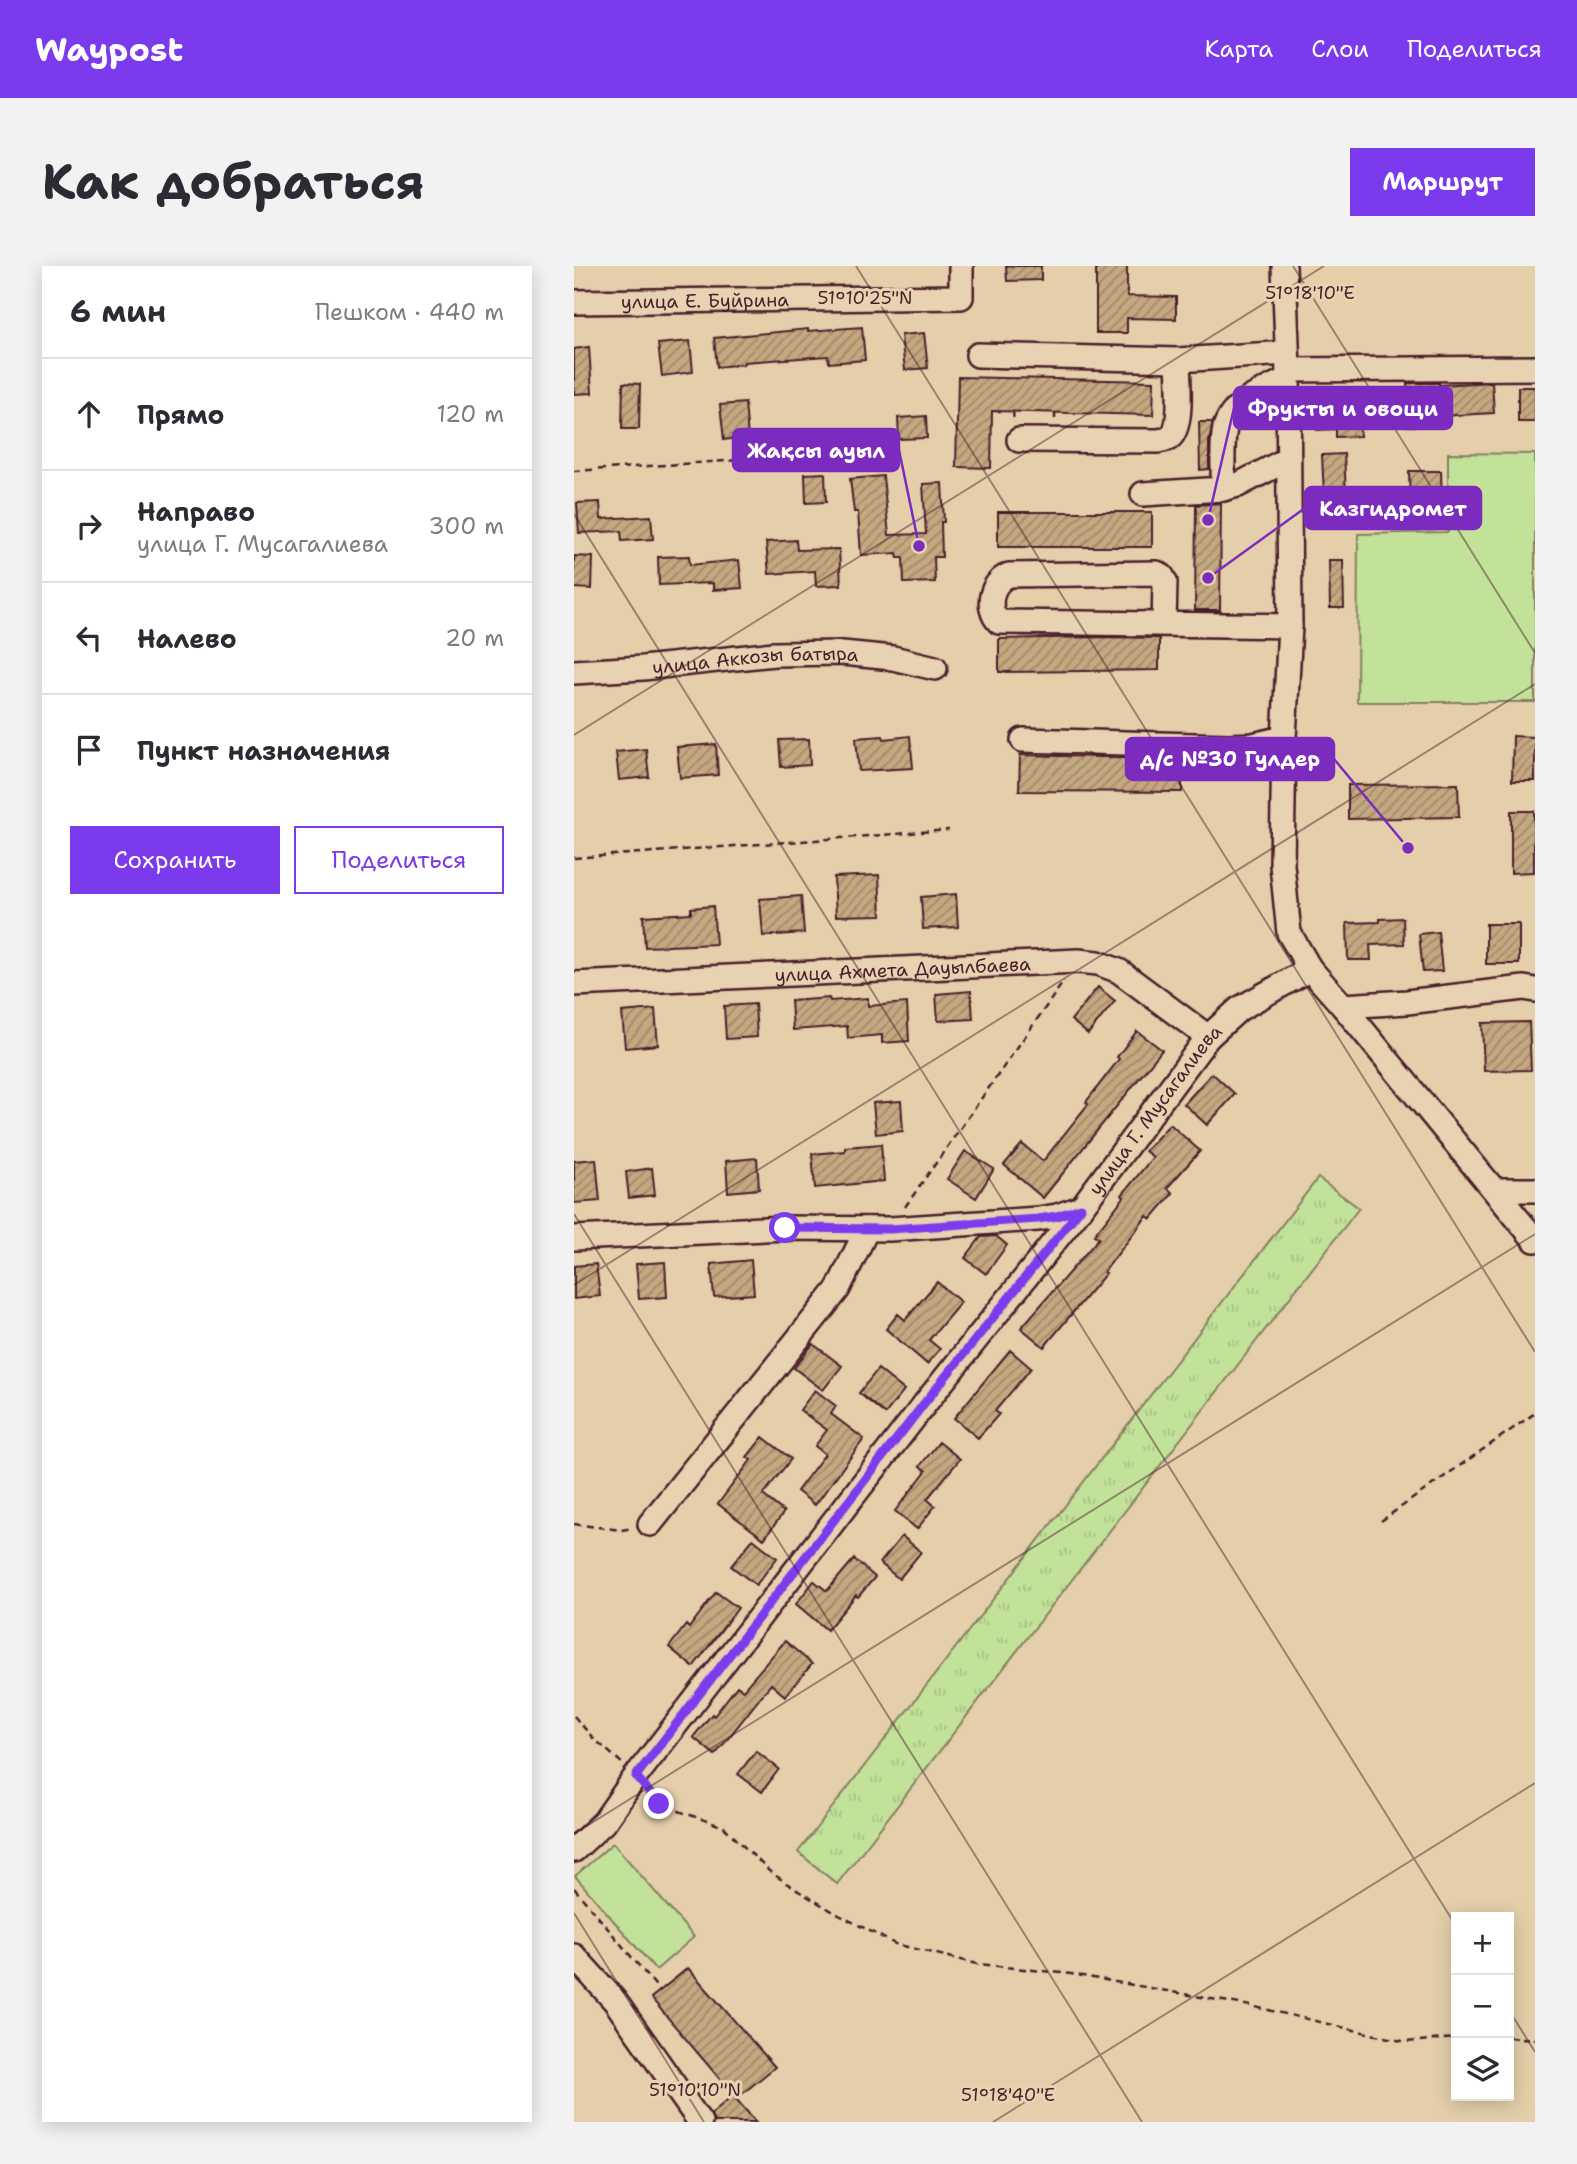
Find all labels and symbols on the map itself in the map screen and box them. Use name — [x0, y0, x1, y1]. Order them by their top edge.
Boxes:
text: 51°18'10"E — [1265, 281, 1355, 305]
text: 51°10'25"N — [817, 286, 913, 310]
street label: улица Е. Буйрина — [621, 287, 789, 314]
callout: Фрукты и овощи — [1234, 387, 1452, 429]
text: Фрукты и овощи — [1248, 395, 1439, 423]
callout: Жақсы ауыл — [733, 429, 899, 471]
text: Жақсы ауыл — [747, 437, 885, 465]
callout: Казгидромет — [1305, 487, 1481, 529]
text: Казгидромет — [1319, 495, 1467, 523]
street label: улица Аккозы батыра — [651, 641, 860, 680]
callout: д/с №30 Гулдер — [1126, 738, 1334, 780]
text: д/с №30 Гулдер — [1140, 745, 1320, 773]
street label: улица Ахмета Дауылбаева — [774, 951, 1031, 988]
street label: улица Г. Мусагалиева — [1083, 1018, 1227, 1200]
route start — [769, 1212, 800, 1243]
route end — [643, 1788, 674, 1819]
text: 51°10'10"N — [649, 2078, 741, 2102]
text: 51°18'40"E — [961, 2083, 1055, 2107]

